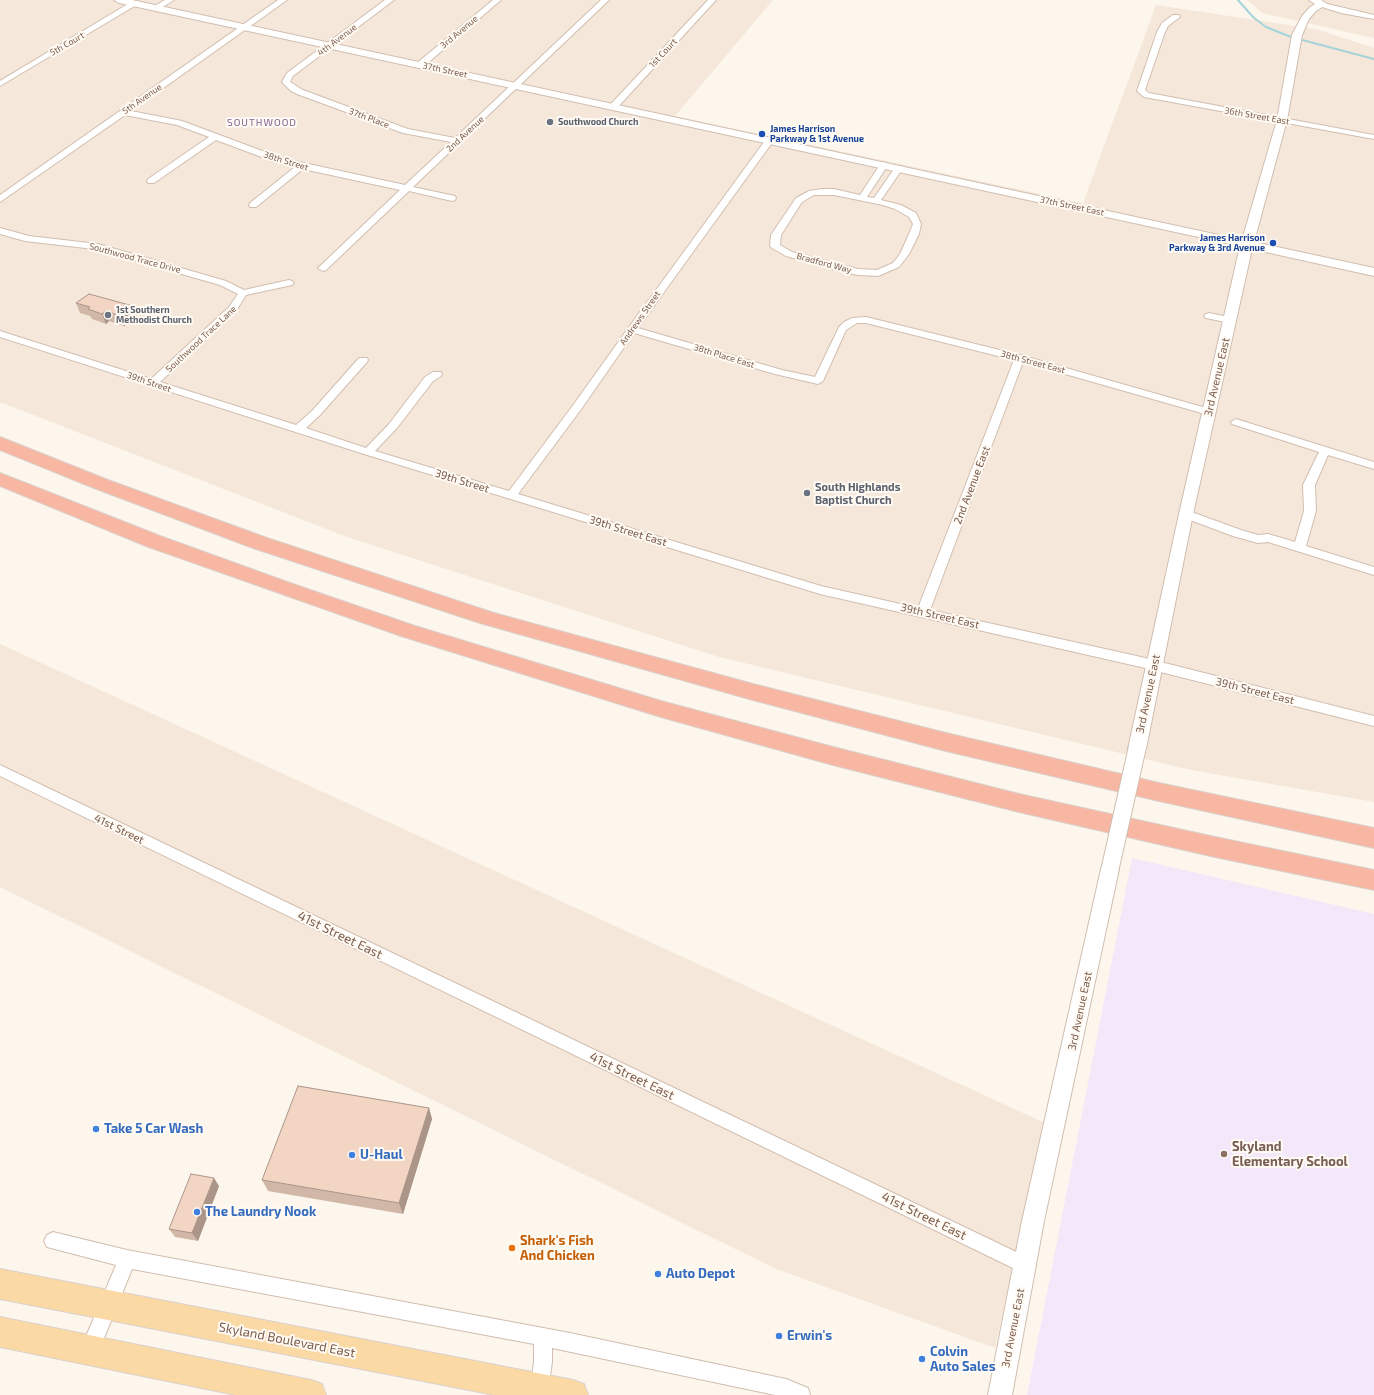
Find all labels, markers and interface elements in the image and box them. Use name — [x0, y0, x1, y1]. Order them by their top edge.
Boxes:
street label: 3rd Avenue — [438, 13, 480, 51]
street label: 4th Avenue — [315, 22, 359, 58]
street label: 5th Court — [48, 30, 86, 58]
street label: 1st Court — [647, 36, 679, 70]
street label: 37th Street — [422, 60, 468, 80]
street label: 5th Avenue — [120, 81, 164, 117]
street label: 36th Street East — [1224, 105, 1290, 127]
street label: 37th Place — [347, 106, 391, 130]
street label: 2nd Avenue — [444, 114, 486, 154]
district label: SOUTHWOOD — [227, 117, 297, 129]
marker: Southwood Church — [545, 117, 555, 127]
place label: Southwood Church — [558, 117, 638, 127]
place label: James Harrison Parkway & 1st Avenue — [770, 124, 864, 145]
marker: James Harrison Parkway & 1st Avenue — [757, 129, 767, 139]
street label: 38th Street — [262, 149, 310, 173]
street label: 37th Street East — [1039, 194, 1105, 218]
place label: James Harrison Parkway & 3rd Avenue — [1169, 233, 1265, 254]
marker: James Harrison Parkway & 3rd Avenue — [1268, 238, 1278, 248]
street label: Southwood Trace Drive — [88, 241, 182, 275]
street label: Bradford Way — [795, 250, 853, 276]
street label: Andrews Street — [617, 289, 663, 347]
street label: Southwood Trace Lane — [164, 304, 238, 374]
place label: 1st Southern Methodist Church — [116, 305, 192, 326]
marker: 1st Southern Methodist Church — [103, 310, 113, 320]
street label: 3rd Avenue East — [1202, 336, 1232, 418]
street label: 38th Place East — [692, 342, 756, 370]
street label: 38th Street East — [1000, 348, 1066, 376]
street label: 39th Street — [126, 369, 172, 395]
street label: 2nd Avenue East — [951, 444, 993, 526]
street label: 39th Street — [433, 467, 491, 495]
place label: South Highlands Baptist Church — [815, 480, 900, 506]
marker: South Highlands Baptist Church — [802, 488, 812, 498]
street label: 39th Street East — [588, 513, 668, 549]
street label: 39th Street East — [899, 601, 981, 631]
street label: 3rd Avenue East — [1133, 653, 1163, 735]
street label: 39th Street East — [1214, 675, 1296, 707]
street label: 41st Street — [92, 811, 146, 847]
street label: 41st Street East — [295, 908, 385, 962]
street label: 3rd Avenue East — [1065, 970, 1095, 1052]
street label: 41st Street East — [587, 1049, 677, 1103]
place label: Take 5 Car Wash — [104, 1121, 203, 1137]
marker: Take 5 Car Wash — [91, 1124, 101, 1134]
place label: Skyland Elementary School — [1232, 1139, 1348, 1170]
place label: U-Haul — [360, 1147, 403, 1163]
marker: Skyland Elementary School — [1219, 1149, 1229, 1159]
marker: U-Haul — [347, 1150, 357, 1160]
street label: 41st Street East — [879, 1189, 969, 1243]
place label: The Laundry Nook — [205, 1204, 316, 1220]
marker: The Laundry Nook — [192, 1207, 202, 1217]
place label: Shark's Fish And Chicken — [520, 1233, 595, 1264]
marker: Shark's Fish And Chicken — [507, 1243, 517, 1253]
place label: Auto Depot — [666, 1266, 735, 1282]
marker: Auto Depot — [653, 1269, 663, 1279]
street label: 3rd Avenue East — [999, 1287, 1027, 1369]
street label: Skyland Boulevard East — [217, 1319, 357, 1361]
place label: Erwin's — [787, 1328, 832, 1344]
marker: Erwin's — [774, 1331, 784, 1341]
place label: Colvin Auto Sales — [930, 1344, 996, 1375]
marker: Colvin Auto Sales — [917, 1354, 927, 1364]

